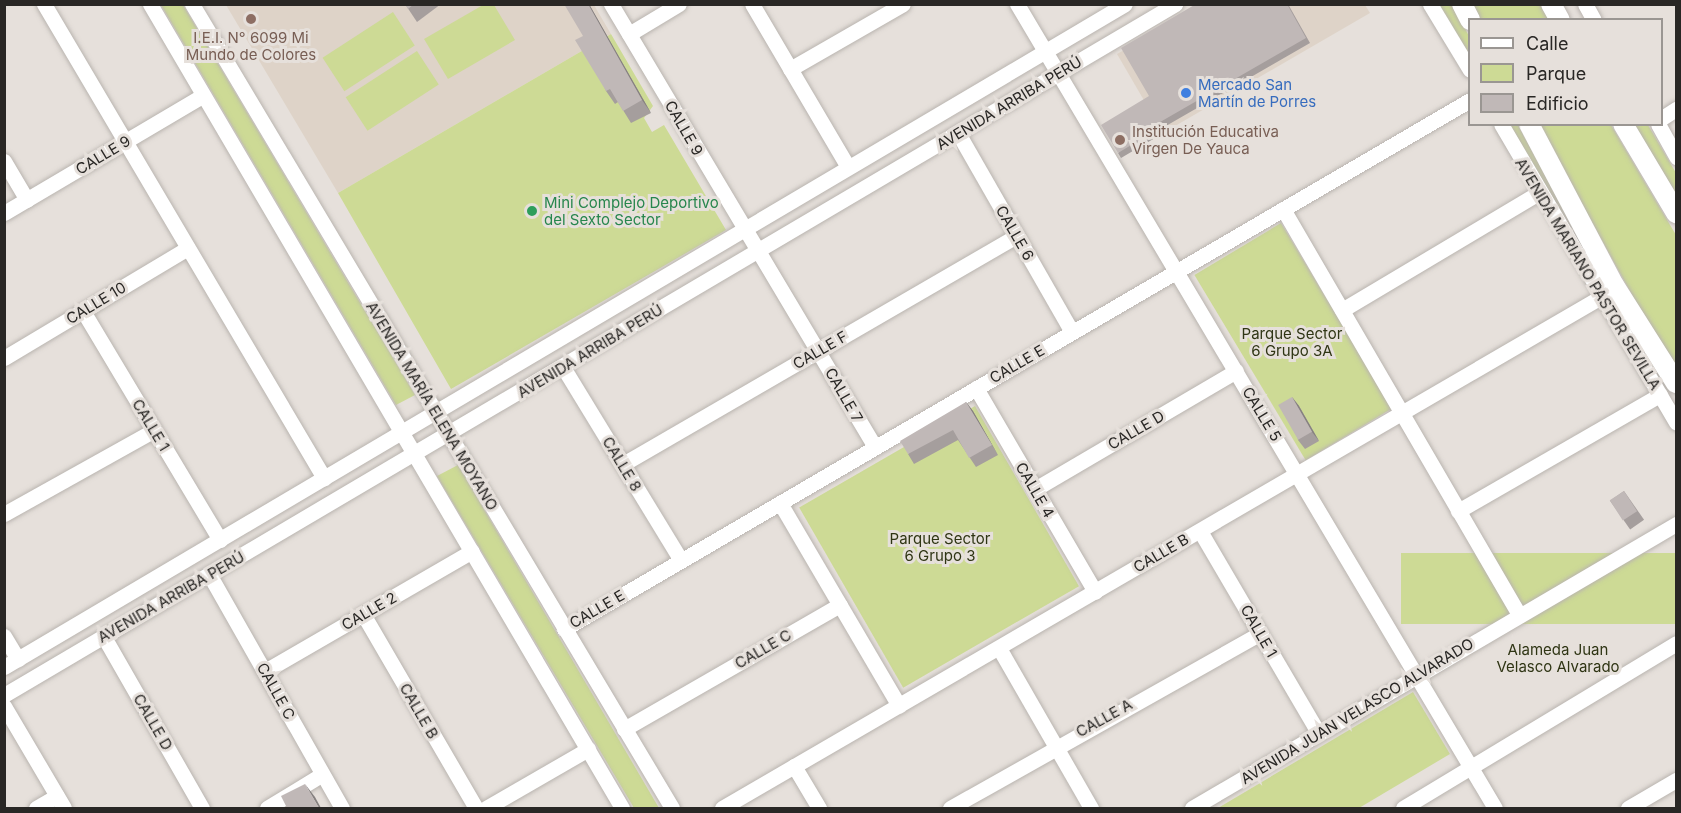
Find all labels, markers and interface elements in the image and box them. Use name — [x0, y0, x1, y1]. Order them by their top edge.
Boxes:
marker: I.E.I. N° 6099 Mi Mundo de Colores — [244, 12, 258, 26]
legend — [1468, 18, 1663, 126]
place label: I.E.I. N° 6099 Mi Mundo de Colores — [186, 28, 316, 63]
text: Calle — [1526, 33, 1568, 54]
street label: AVENIDA ARRIBA PERÚ — [933, 52, 1085, 154]
text: Parque — [1526, 63, 1586, 84]
place label: Mercado San Martín de Porres — [1198, 75, 1316, 110]
marker: Mercado San Martín de Porres — [1179, 86, 1193, 100]
text: Edificio — [1526, 93, 1589, 114]
street label: CALLE 9 — [661, 97, 707, 159]
place label: Institución Educativa Virgen De Yauca — [1132, 122, 1279, 157]
street label: CALLE 9 — [72, 132, 134, 178]
marker: Institución Educativa Virgen De Yauca — [1113, 133, 1127, 147]
street label: AVENIDA MARIANO PASTOR SEVILLA — [1511, 155, 1665, 393]
place label: Mini Complejo Deportivo del Sexto Sector — [544, 193, 719, 228]
street label: CALLE 6 — [992, 202, 1038, 264]
marker: Mini Complejo Deportivo del Sexto Sector — [525, 204, 539, 218]
street label: CALLE 10 — [63, 278, 129, 328]
street label: AVENIDA MARÍA ELENA MOYANO — [362, 298, 502, 514]
street label: AVENIDA ARRIBA PERÚ — [514, 300, 666, 402]
park label: Parque Sector 6 Grupo 3A — [1242, 324, 1342, 359]
street label: CALLE F — [789, 327, 851, 373]
street label: CALLE E — [986, 341, 1048, 387]
street label: CALLE 7 — [821, 365, 867, 425]
street label: CALLE 5 — [1239, 384, 1285, 444]
street label: CALLE 1 — [129, 396, 173, 454]
street label: CALLE D — [1105, 407, 1167, 453]
street label: CALLE 8 — [599, 433, 645, 495]
street label: CALLE 4 — [1012, 459, 1058, 521]
park label: Parque Sector 6 Grupo 3 — [890, 529, 990, 564]
street label: CALLE B — [1130, 530, 1192, 576]
street label: AVENIDA ARRIBA PERÚ — [94, 548, 248, 646]
street label: CALLE E — [566, 586, 628, 632]
street label: CALLE 2 — [338, 588, 400, 634]
street label: CALLE 1 — [1237, 602, 1281, 660]
street label: CALLE C — [732, 626, 794, 672]
street label: AVENIDA JUAN VELASCO ALVARADO — [1237, 634, 1477, 788]
park label: Alameda Juan Velasco Alvarado — [1496, 640, 1620, 675]
street label: CALLE C — [253, 659, 299, 723]
street label: CALLE B — [396, 680, 442, 742]
street label: CALLE D — [130, 691, 176, 753]
street label: CALLE A — [1073, 695, 1135, 741]

